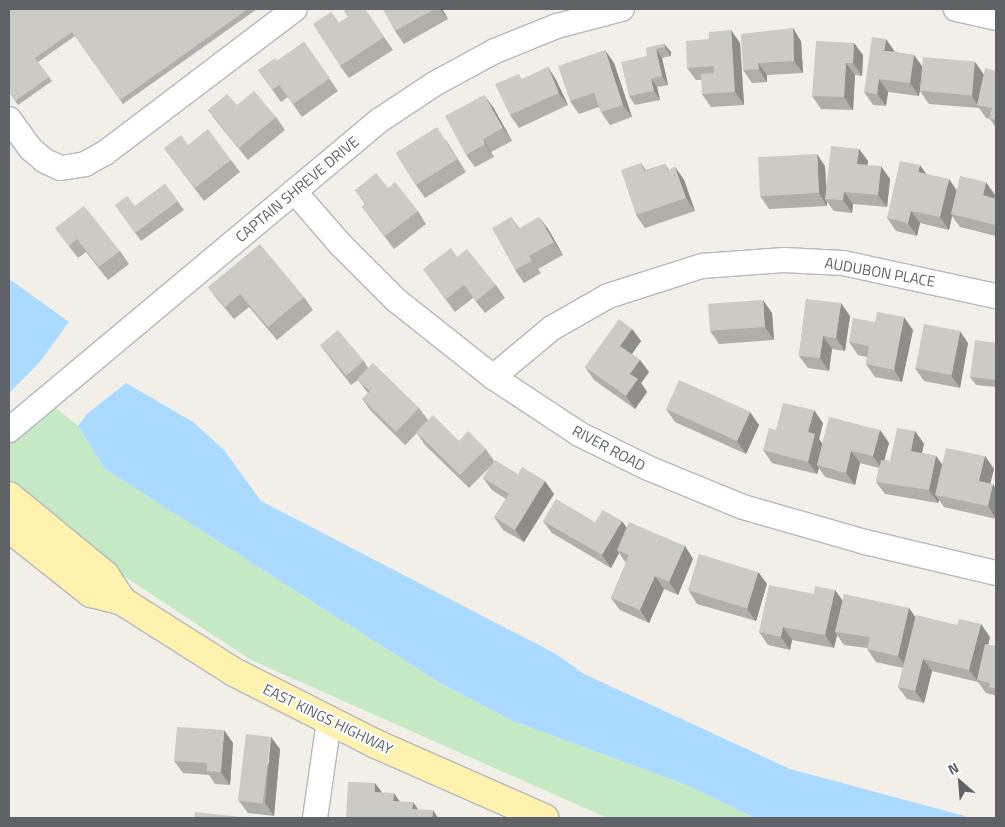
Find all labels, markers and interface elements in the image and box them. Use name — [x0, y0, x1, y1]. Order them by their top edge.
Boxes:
street label: CAPTAIN SHREVE DRIVE — [232, 132, 362, 246]
street label: AUDUBON PLACE — [823, 253, 937, 291]
street label: RIVER ROAD — [569, 421, 649, 475]
street label: EAST KINGS HIGHWAY — [260, 680, 396, 758]
north arrow — [935, 757, 985, 807]
text: N — [944, 757, 962, 780]

